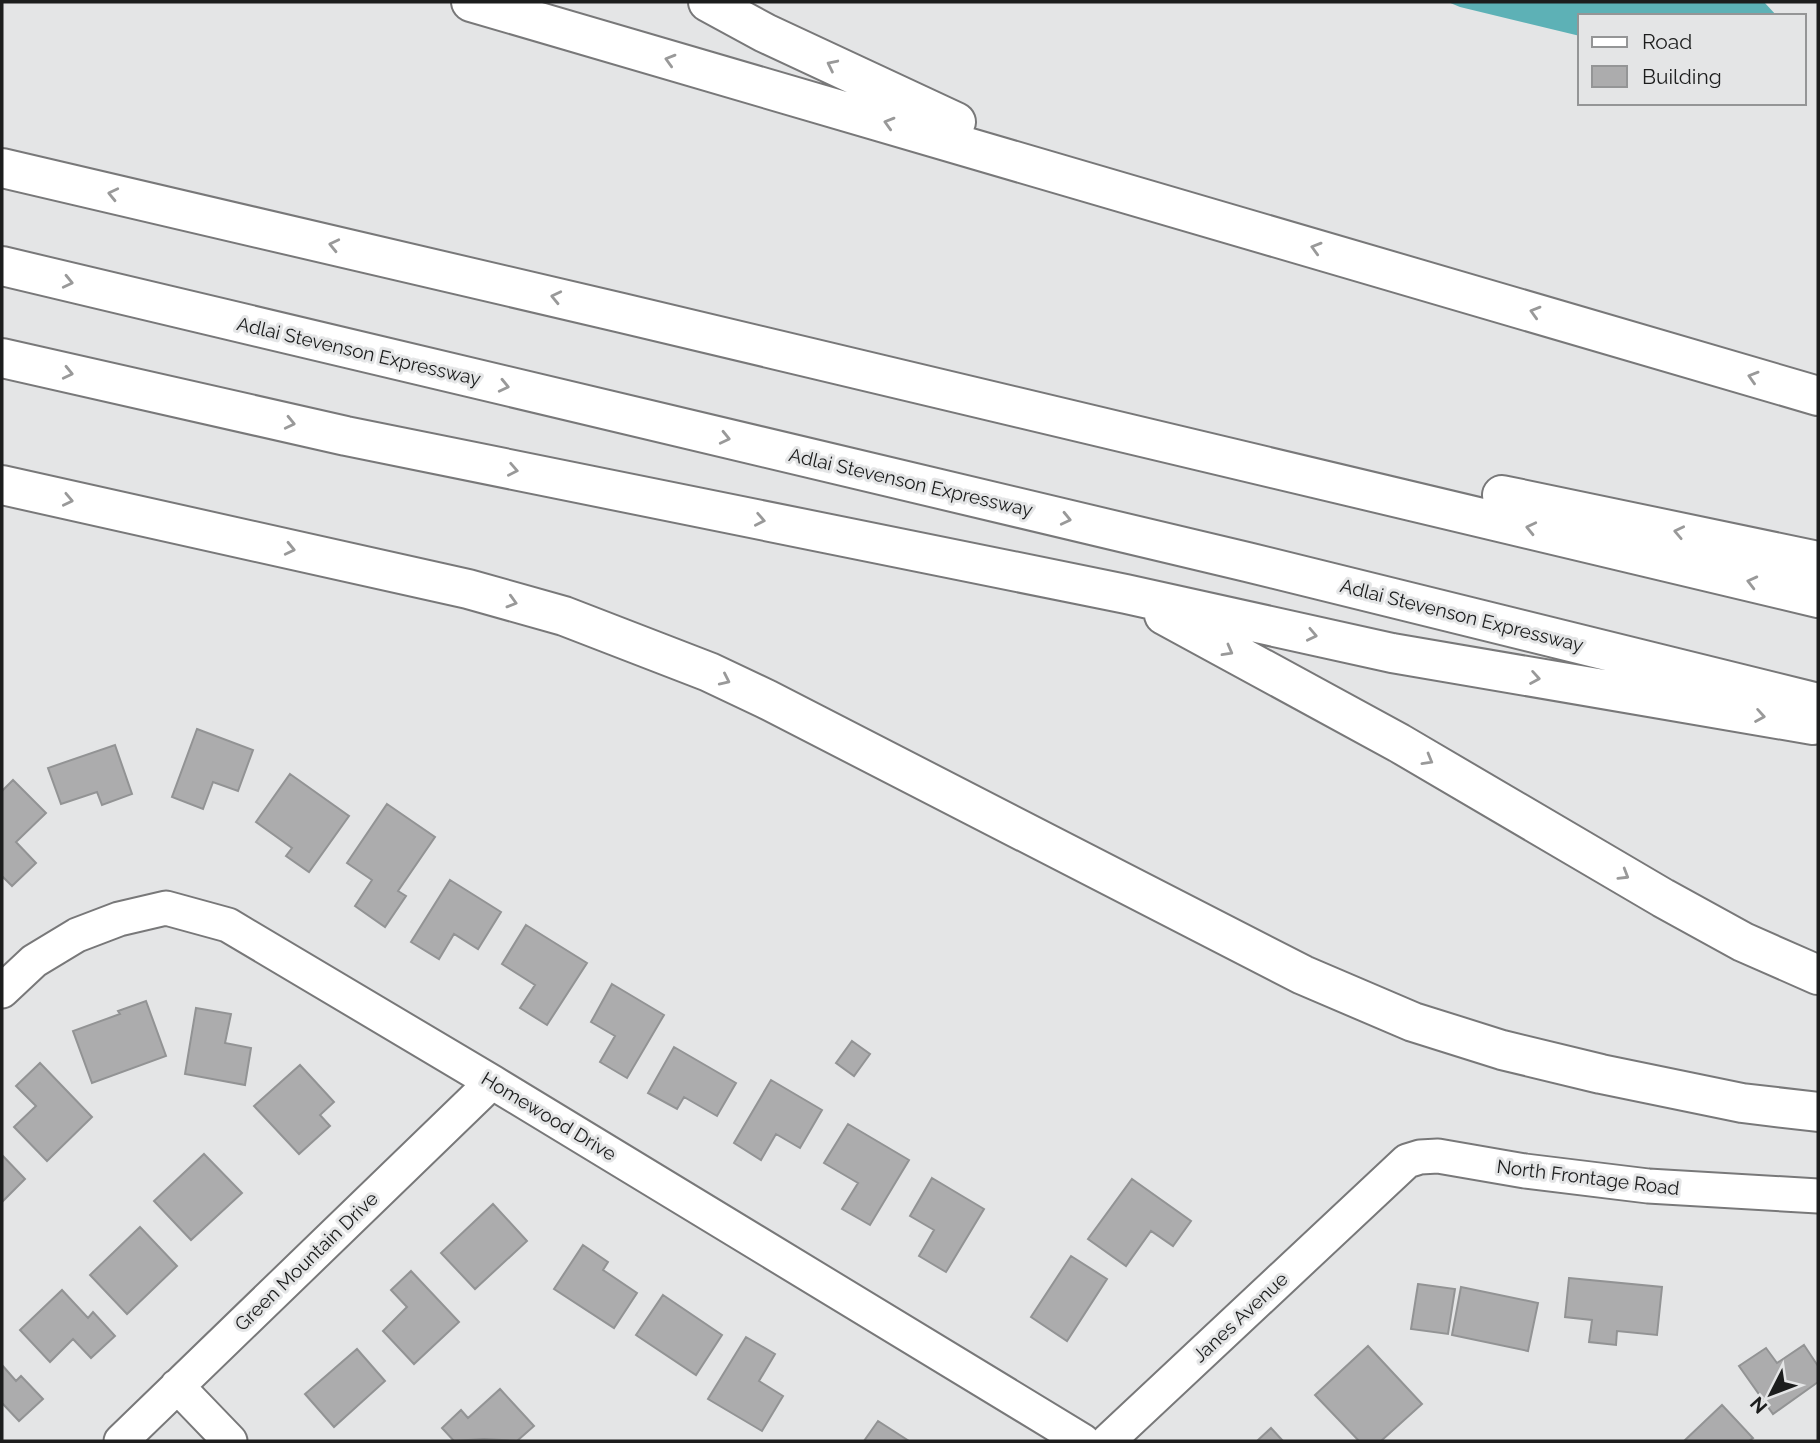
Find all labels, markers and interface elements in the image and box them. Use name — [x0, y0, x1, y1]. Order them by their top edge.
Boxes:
legend — [1578, 14, 1806, 105]
text: Road — [1642, 29, 1692, 54]
one-way arrow — [664, 53, 676, 68]
one-way arrow — [827, 60, 839, 74]
text: Building — [1642, 64, 1722, 89]
one-way arrow — [883, 117, 895, 132]
one-way arrow — [107, 188, 119, 202]
one-way arrow — [328, 239, 340, 254]
one-way arrow — [1311, 242, 1323, 256]
one-way arrow — [62, 274, 74, 288]
one-way arrow — [550, 291, 562, 305]
one-way arrow — [1529, 306, 1541, 321]
street label: Adlai Stevenson Expressway — [235, 312, 483, 390]
one-way arrow — [62, 365, 74, 379]
one-way arrow — [1747, 370, 1759, 385]
one-way arrow — [498, 378, 510, 392]
one-way arrow — [284, 415, 296, 430]
one-way arrow — [719, 430, 731, 445]
street label: Adlai Stevenson Expressway — [787, 443, 1035, 521]
one-way arrow — [507, 461, 519, 476]
one-way arrow — [62, 491, 74, 506]
one-way arrow — [754, 511, 766, 526]
one-way arrow — [1060, 511, 1072, 525]
one-way arrow — [1525, 522, 1537, 537]
one-way arrow — [1673, 526, 1685, 541]
one-way arrow — [284, 541, 296, 555]
street label: Adlai Stevenson Expressway — [1338, 574, 1586, 656]
one-way arrow — [1746, 576, 1758, 590]
one-way arrow — [506, 593, 518, 608]
one-way arrow — [1306, 627, 1318, 642]
one-way arrow — [1221, 643, 1234, 656]
one-way arrow — [1530, 670, 1541, 685]
one-way arrow — [718, 672, 730, 686]
one-way arrow — [1754, 708, 1766, 723]
one-way arrow — [1421, 751, 1434, 764]
one-way arrow — [1617, 867, 1630, 880]
street label: Homewood Drive — [478, 1067, 620, 1165]
street label: North Frontage Road — [1495, 1155, 1681, 1199]
street label: Green Mountain Drive — [230, 1187, 382, 1335]
street label: Janes Avenue — [1188, 1267, 1292, 1367]
north arrow — [1736, 1359, 1806, 1429]
text: N — [1745, 1393, 1771, 1418]

